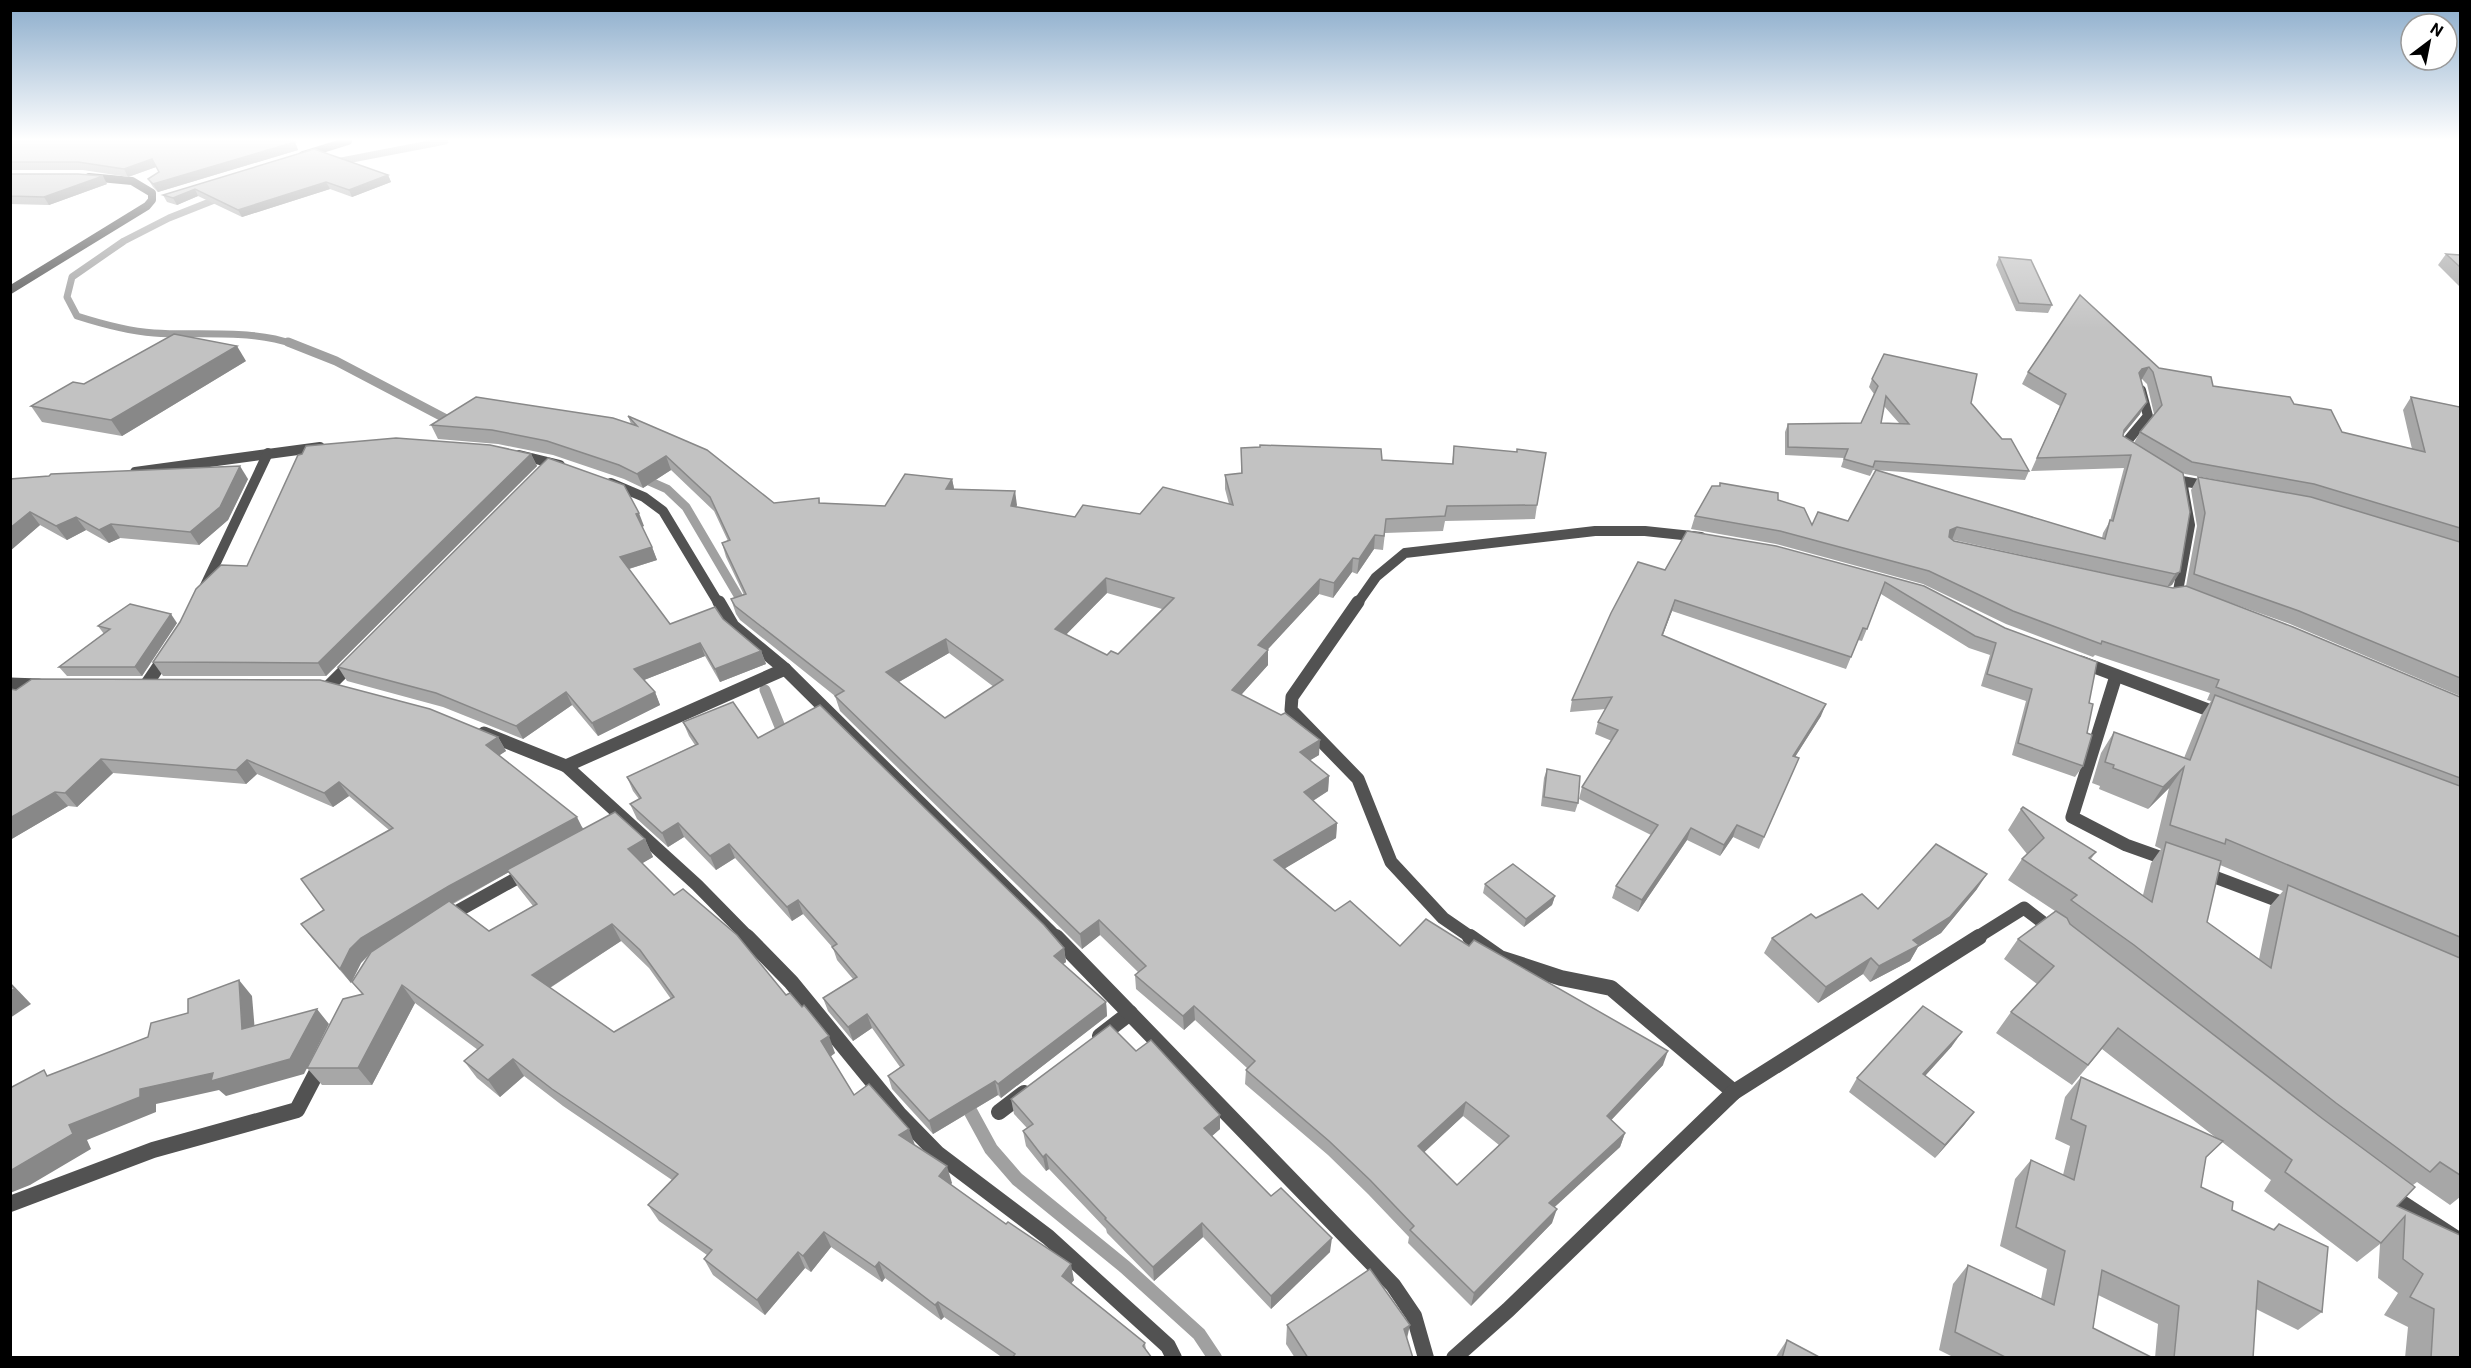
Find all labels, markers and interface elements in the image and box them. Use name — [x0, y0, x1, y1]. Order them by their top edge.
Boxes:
north arrow — [2399, 12, 2459, 72]
text: N — [2427, 19, 2447, 41]

